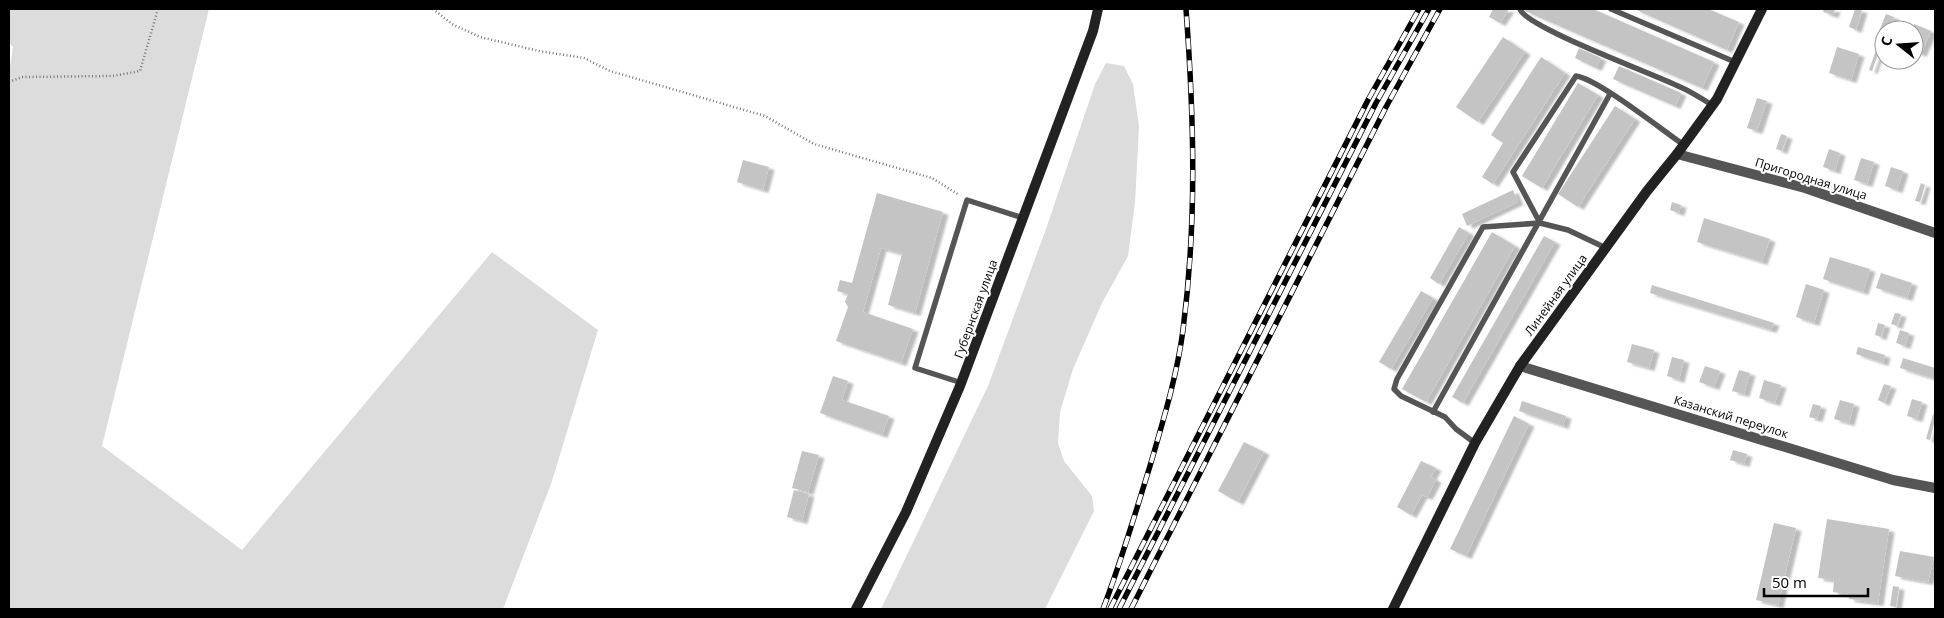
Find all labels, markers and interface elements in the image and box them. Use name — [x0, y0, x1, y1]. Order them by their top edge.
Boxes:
north arrow — [1874, 20, 1924, 70]
text: С — [1876, 34, 1897, 48]
street label: Пригородная улица — [1753, 153, 1869, 204]
street label: Линейная улица — [1520, 251, 1591, 339]
street label: Губернская улица — [950, 257, 1001, 361]
street label: Казанский переулок — [1672, 391, 1791, 442]
scale bar — [1764, 566, 1868, 598]
text: 50 m — [1772, 572, 1807, 592]

